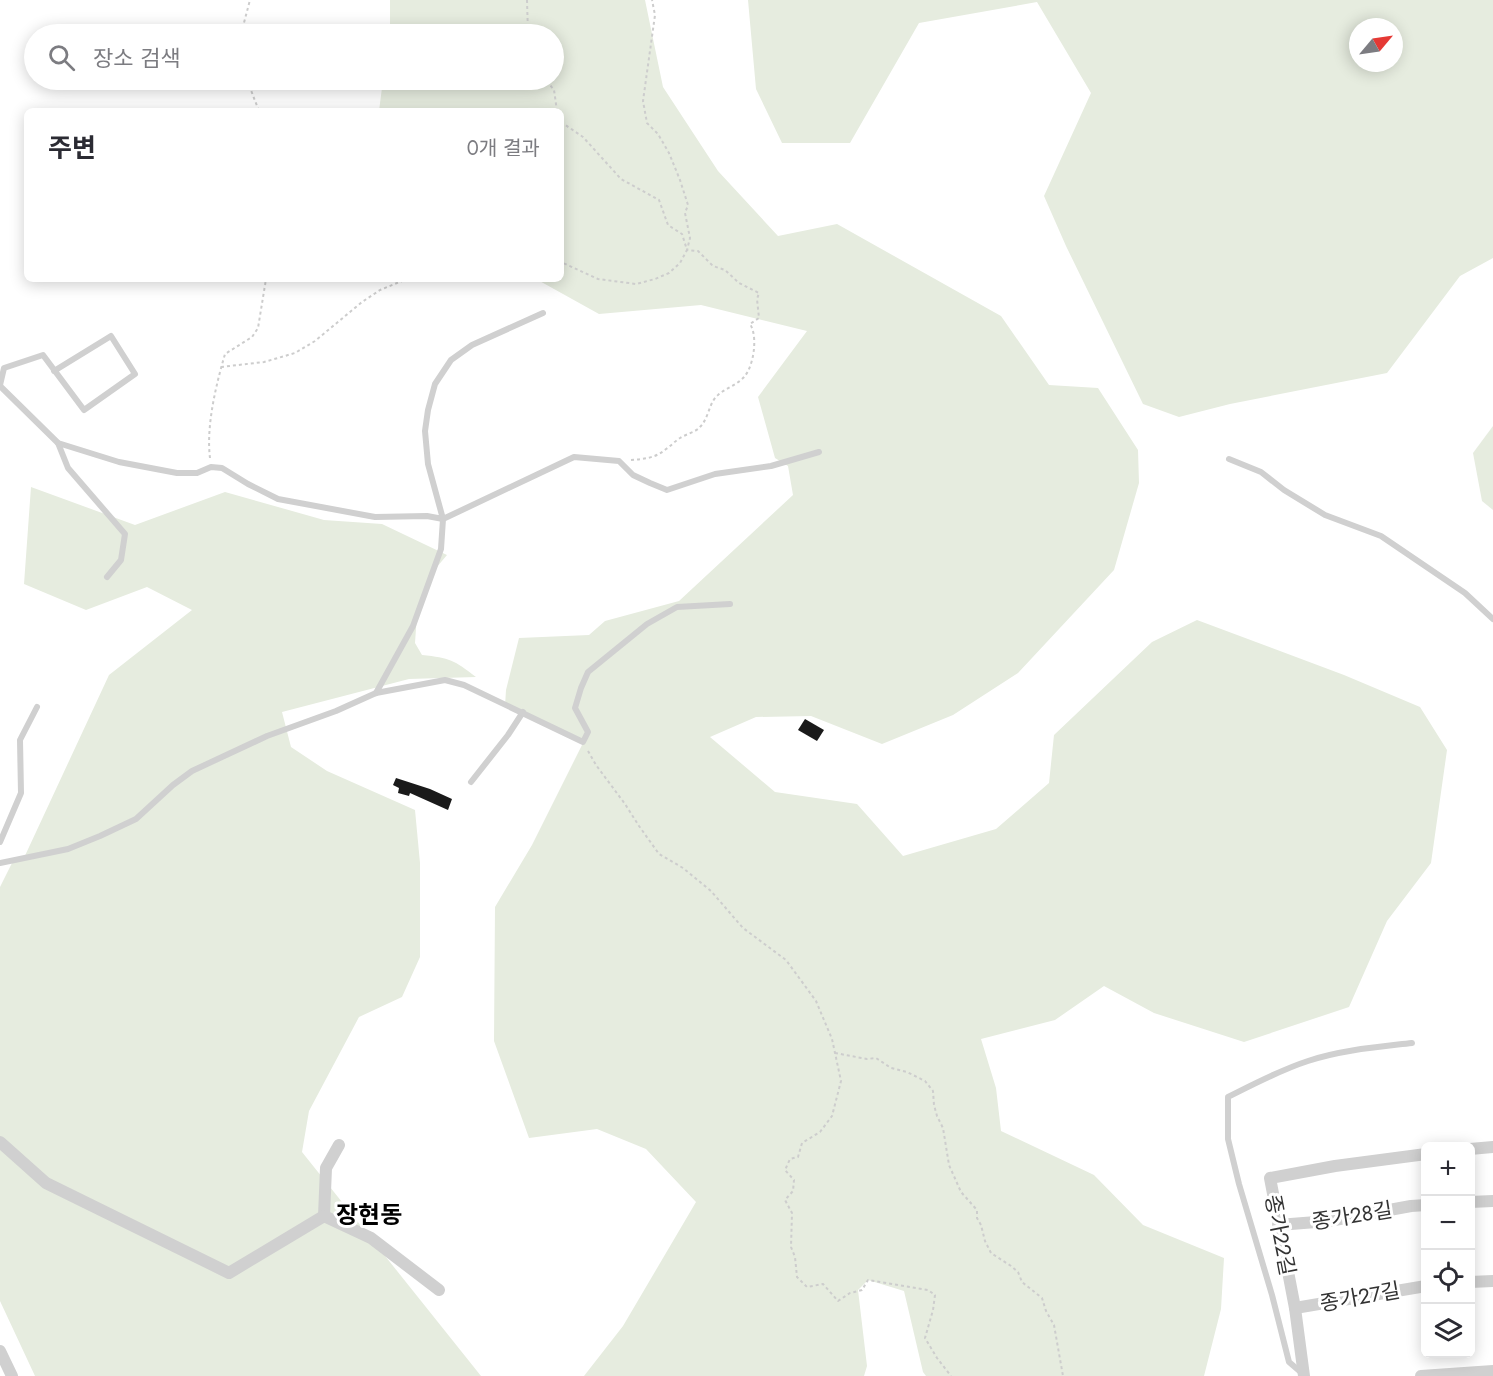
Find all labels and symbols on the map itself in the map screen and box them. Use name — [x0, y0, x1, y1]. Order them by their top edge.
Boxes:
north arrow — [1349, 18, 1403, 72]
street label: 종가22길 — [1257, 1192, 1303, 1278]
street label: 종가28길 — [1309, 1195, 1395, 1237]
district label: 장현동 — [336, 1197, 402, 1232]
street label: 종가27길 — [1318, 1275, 1402, 1319]

